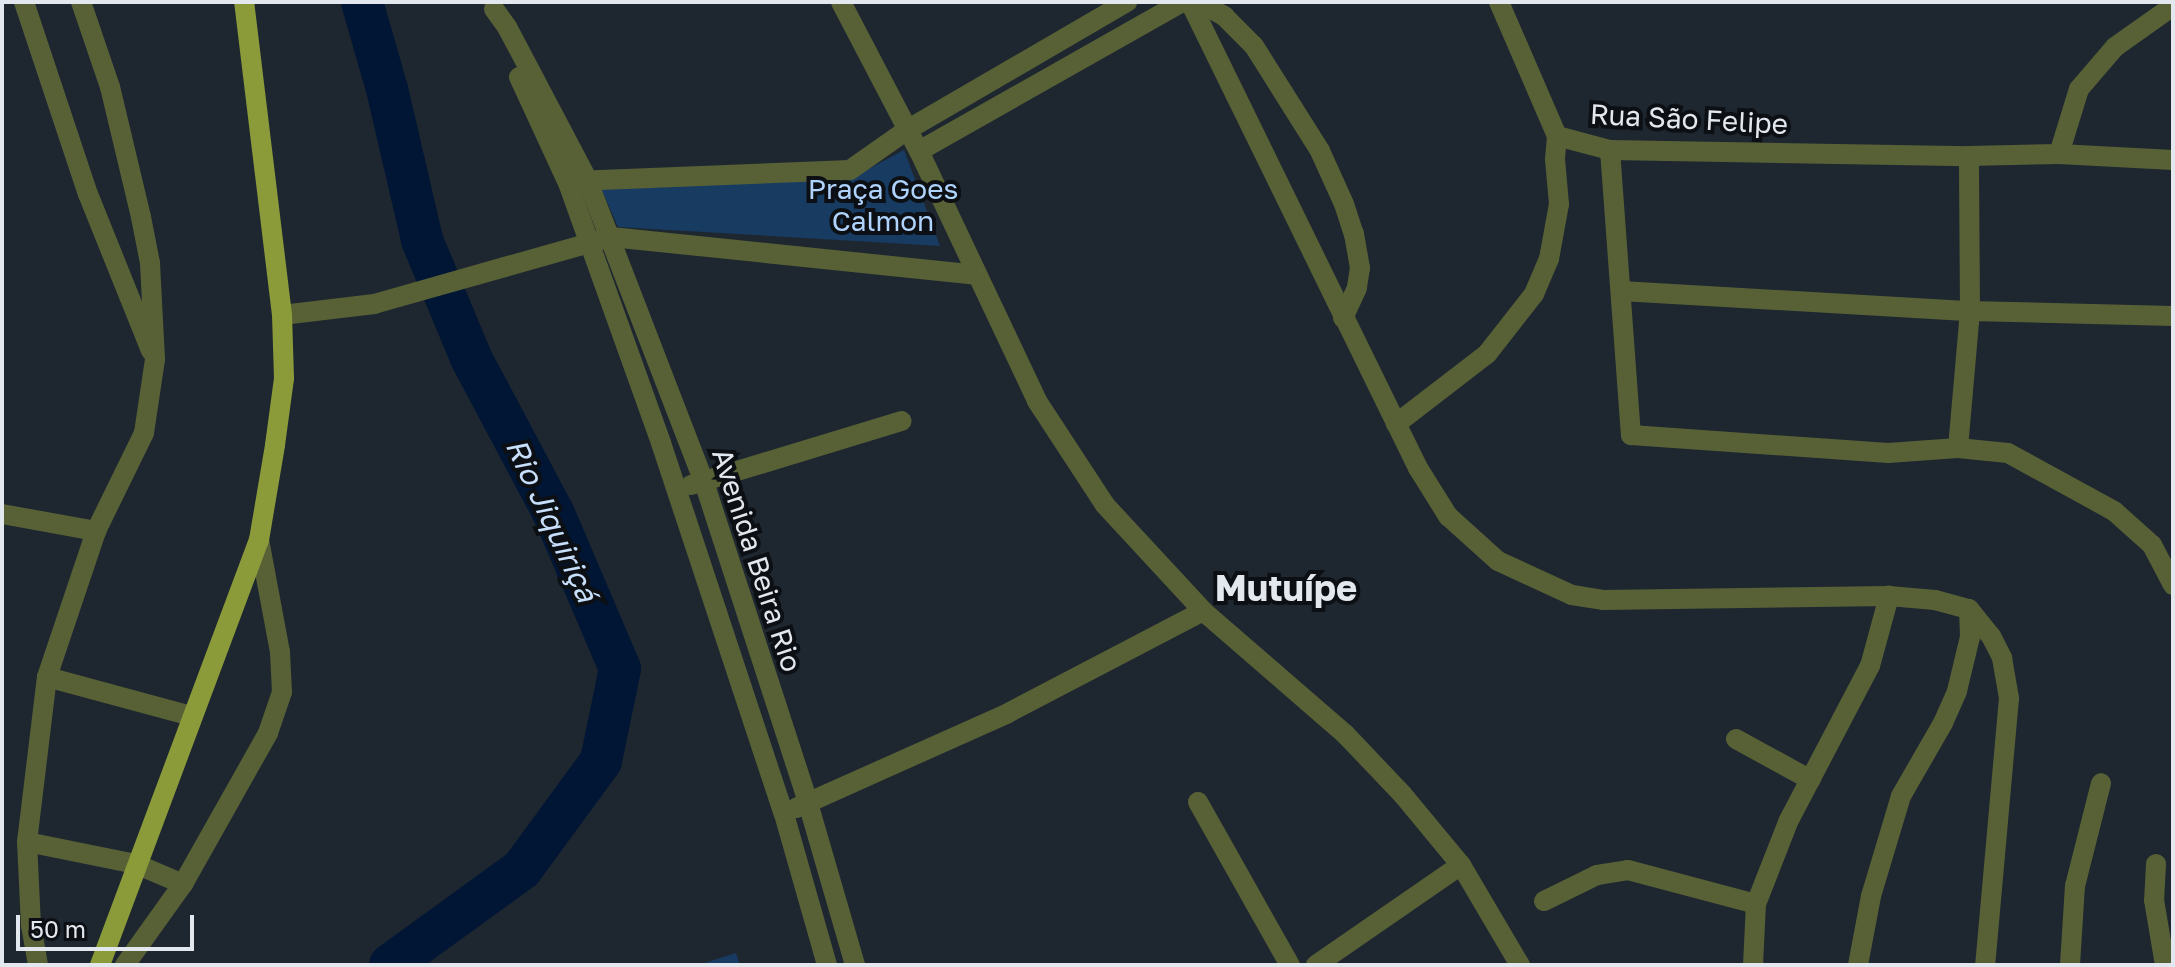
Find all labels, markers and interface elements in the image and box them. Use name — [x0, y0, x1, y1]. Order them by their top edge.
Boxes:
street label: Rua São Felipe — [1589, 97, 1789, 141]
park label: Praça Goes Calmon — [808, 172, 958, 238]
water label: Rio Jiquiriçá — [498, 432, 606, 608]
street label: Avenida Beira Rio — [705, 444, 809, 676]
district label: Mutuípe — [1215, 566, 1357, 610]
scale bar — [20, 899, 198, 949]
text: 50 m — [30, 914, 86, 943]

